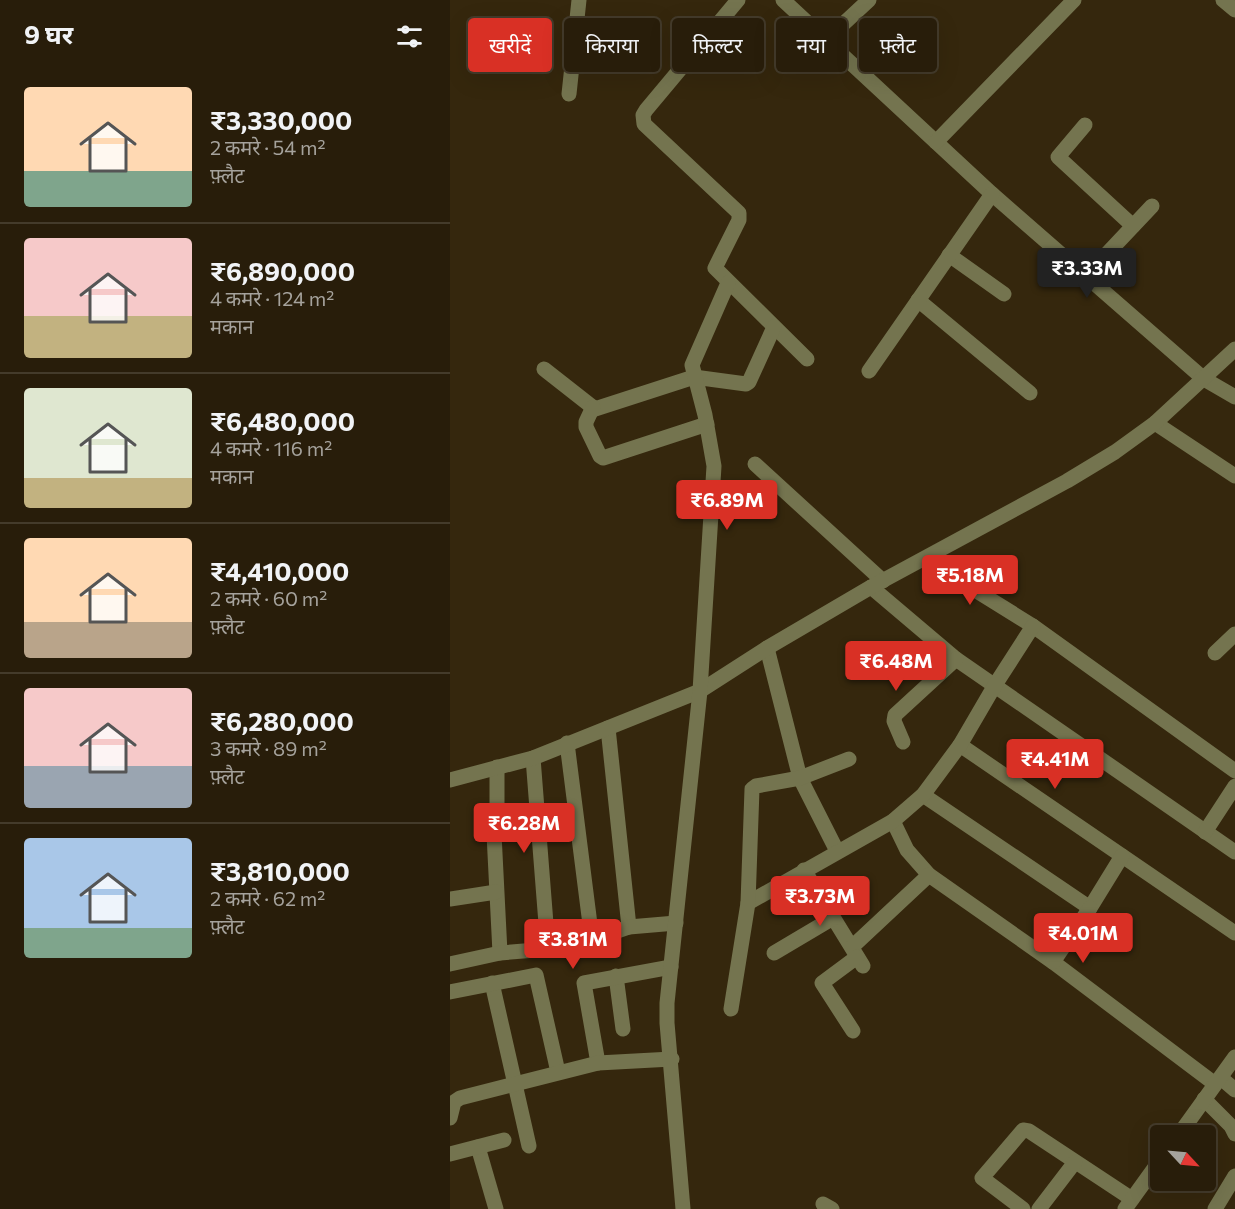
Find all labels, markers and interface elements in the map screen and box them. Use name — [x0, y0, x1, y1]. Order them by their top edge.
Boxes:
text: 9 घर — [24, 18, 73, 49]
chip: खरीदें — [468, 18, 552, 72]
chip: किराया — [564, 18, 660, 72]
chip: फ़िल्टर — [672, 18, 764, 72]
chip: नया — [776, 18, 847, 72]
chip: फ़्लैट — [859, 18, 937, 72]
icon: filters — [393, 20, 426, 53]
text: ₹3,330,000 — [210, 104, 352, 135]
icon: home — [72, 111, 144, 183]
text: 2 कमरे · 54 m² — [210, 135, 326, 159]
text: फ़्लैट — [210, 163, 245, 187]
pin: ₹3.33M — [1038, 248, 1136, 299]
text: ₹6,890,000 — [210, 255, 355, 286]
text: ₹3.33M — [1051, 255, 1123, 279]
icon: home — [72, 262, 144, 334]
text: 4 कमरे · 124 m² — [210, 286, 334, 310]
text: मकान — [210, 314, 254, 338]
text: ₹6,480,000 — [210, 405, 355, 436]
icon: home — [72, 412, 144, 484]
text: 4 कमरे · 116 m² — [210, 436, 332, 460]
text: मकान — [210, 464, 254, 488]
pin: ₹6.89M — [678, 480, 776, 531]
text: ₹6.89M — [690, 487, 764, 511]
text: ₹4,410,000 — [210, 555, 349, 586]
pin: ₹5.18M — [921, 555, 1019, 606]
icon: home — [72, 562, 144, 634]
text: ₹5.18M — [936, 562, 1004, 586]
text: 2 कमरे · 60 m² — [210, 586, 327, 610]
text: फ़्लैट — [210, 614, 245, 638]
pin: ₹6.48M — [847, 641, 945, 692]
text: ₹6.48M — [859, 648, 933, 672]
text: ₹6,280,000 — [210, 705, 354, 736]
icon: home — [72, 712, 144, 784]
text: 3 कमरे · 89 m² — [210, 736, 327, 760]
pin: ₹4.41M — [1006, 739, 1104, 790]
text: ₹4.41M — [1020, 746, 1090, 770]
text: फ़्लैट — [210, 764, 245, 788]
pin: ₹6.28M — [475, 803, 573, 854]
text: ₹6.28M — [488, 810, 560, 834]
text: ₹3,810,000 — [210, 855, 350, 886]
icon: home — [72, 862, 144, 934]
pin: ₹3.73M — [771, 876, 869, 927]
text: ₹3.73M — [785, 883, 855, 907]
text: 2 कमरे · 62 m² — [210, 886, 325, 910]
pin: ₹4.01M — [1034, 913, 1132, 964]
text: फ़्लैट — [210, 914, 245, 938]
pin: ₹3.81M — [524, 919, 622, 970]
text: ₹4.01M — [1048, 920, 1118, 944]
text: ₹3.81M — [538, 926, 608, 950]
north arrow — [1150, 1125, 1216, 1191]
map controls — [1150, 1125, 1216, 1191]

